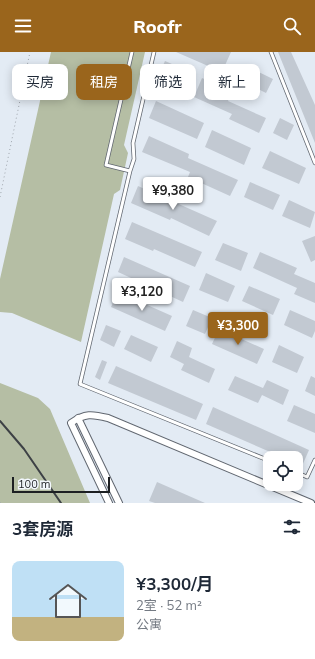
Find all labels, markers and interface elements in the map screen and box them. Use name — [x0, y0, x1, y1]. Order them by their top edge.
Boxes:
icon: menu — [12, 15, 34, 37]
text: Roofr — [133, 15, 182, 38]
icon: search — [281, 15, 303, 37]
chip: 买房 — [12, 64, 68, 100]
chip: 租房 — [76, 64, 132, 100]
chip: 筛选 — [140, 64, 196, 100]
chip: 新上 — [204, 64, 260, 100]
pin: ¥9,380 — [140, 177, 206, 211]
text: ¥9,380 — [152, 182, 194, 198]
pin: ¥3,120 — [109, 278, 175, 312]
text: ¥3,120 — [121, 283, 163, 299]
pin: ¥3,300 — [205, 312, 271, 346]
text: ¥3,300 — [217, 317, 259, 333]
map controls — [263, 451, 303, 491]
button: locate — [263, 451, 303, 491]
scale bar — [12, 475, 110, 494]
text: 100 m — [18, 477, 50, 491]
icon: filters — [281, 516, 303, 538]
text: 3套房源 — [12, 518, 73, 539]
text: ¥3,300/月 — [136, 573, 214, 594]
icon: home — [44, 577, 92, 625]
text: 2室 · 52 m² — [136, 597, 202, 613]
text: 公寓 — [136, 616, 162, 632]

